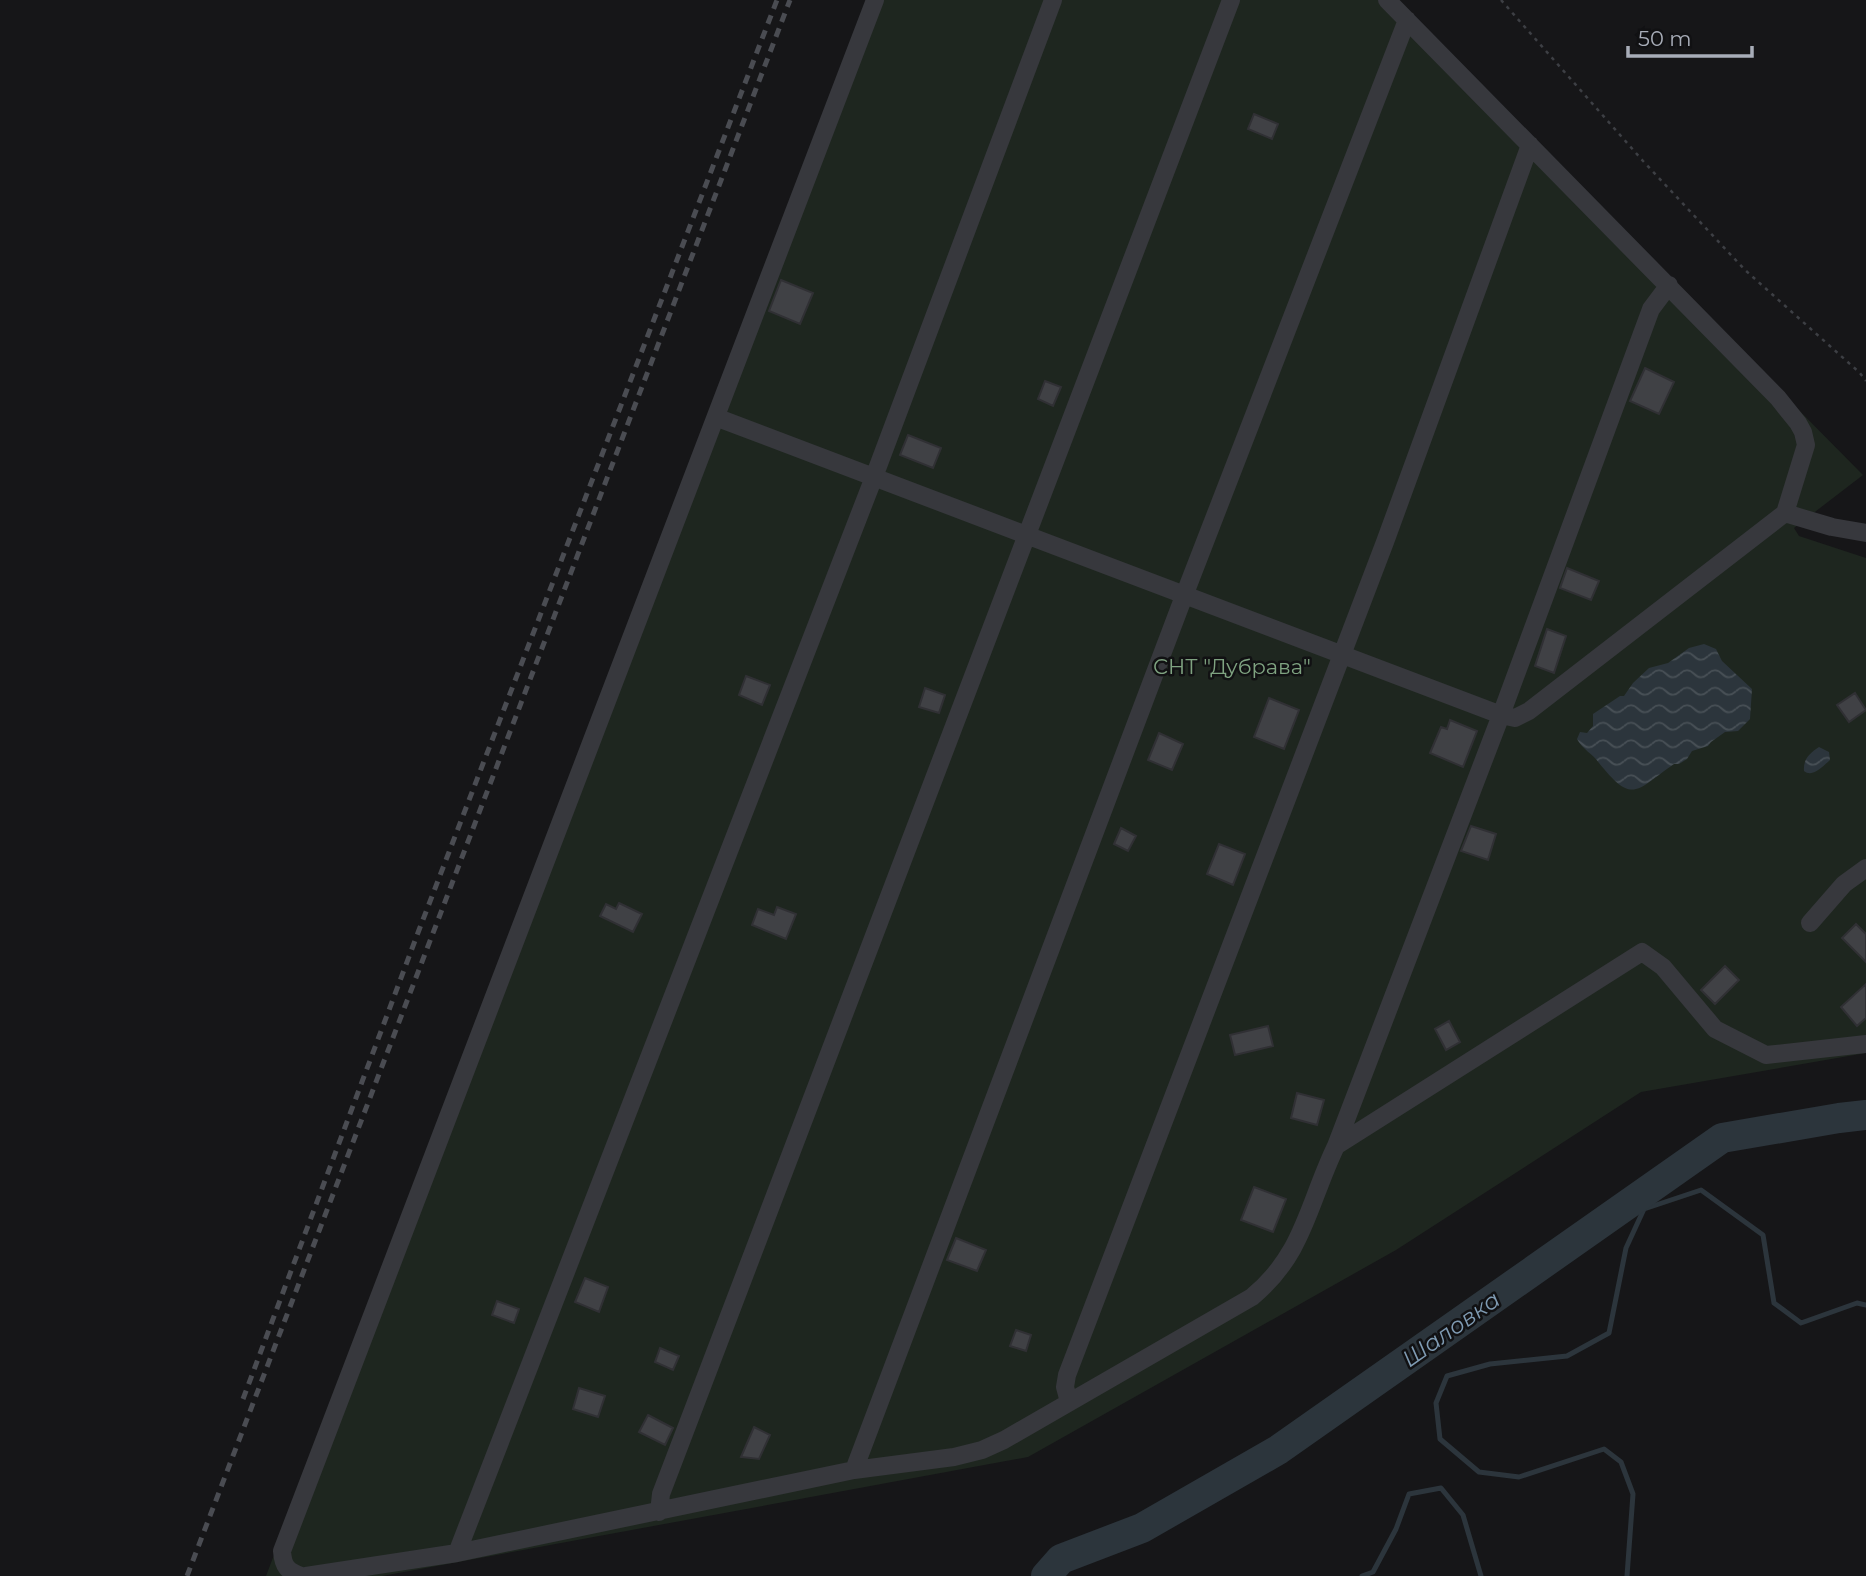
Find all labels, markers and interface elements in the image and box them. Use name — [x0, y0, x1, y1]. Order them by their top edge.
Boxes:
scale bar — [1628, 14, 1752, 58]
text: 50 m — [1638, 26, 1692, 51]
park label: СНТ "Дубрава" — [1153, 654, 1311, 679]
water label: Шаловка — [1397, 1285, 1505, 1373]

